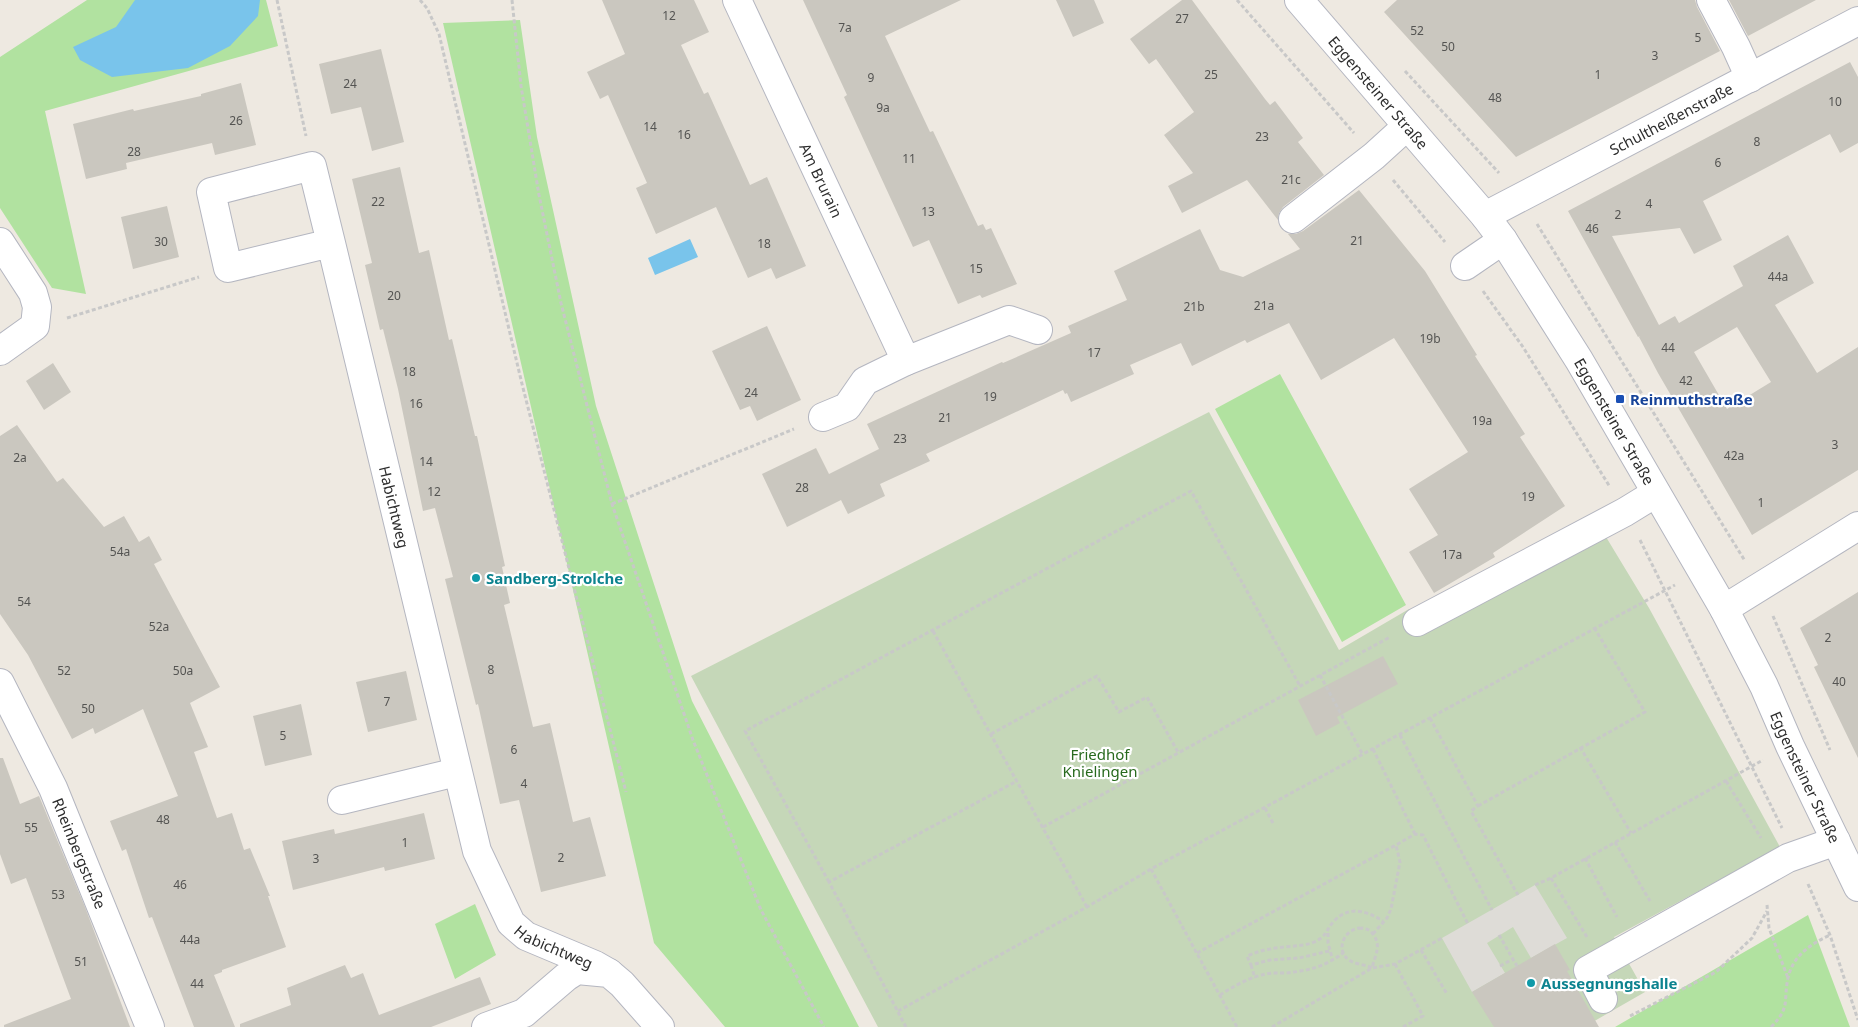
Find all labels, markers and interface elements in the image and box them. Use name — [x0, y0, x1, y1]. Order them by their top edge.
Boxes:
house number: 12 — [662, 7, 676, 24]
house number: 27 — [1175, 10, 1189, 27]
house number: 7a — [838, 19, 852, 36]
house number: 52 — [1410, 22, 1424, 39]
house number: 5 — [1695, 29, 1702, 46]
street label: Eggensteiner Straße — [1324, 32, 1433, 153]
house number: 50 — [1441, 38, 1455, 55]
house number: 3 — [1652, 47, 1659, 64]
house number: 25 — [1204, 66, 1218, 83]
house number: 1 — [1595, 66, 1601, 83]
house number: 9 — [868, 69, 875, 86]
house number: 24 — [343, 75, 357, 92]
street label: Schultheißenstraße — [1606, 78, 1736, 159]
house number: 48 — [1488, 89, 1502, 106]
house number: 10 — [1828, 93, 1842, 110]
house number: 9a — [876, 99, 890, 116]
house number: 26 — [229, 112, 243, 129]
house number: 14 — [643, 118, 657, 135]
house number: 16 — [677, 126, 691, 143]
house number: 23 — [1255, 128, 1269, 145]
house number: 8 — [1754, 133, 1761, 150]
street label: Am Brurain — [795, 140, 847, 221]
house number: 28 — [127, 143, 141, 160]
house number: 11 — [902, 150, 916, 167]
house number: 6 — [1715, 154, 1722, 171]
house number: 21c — [1281, 171, 1301, 188]
house number: 22 — [371, 193, 385, 210]
house number: 4 — [1646, 195, 1653, 212]
house number: 13 — [921, 203, 935, 220]
house number: 2 — [1615, 206, 1622, 223]
house number: 46 — [1585, 220, 1599, 237]
house number: 21 — [1350, 232, 1364, 249]
house number: 30 — [154, 233, 168, 250]
house number: 18 — [757, 235, 771, 252]
house number: 15 — [969, 260, 983, 277]
house number: 44a — [1768, 268, 1788, 285]
house number: 20 — [387, 287, 401, 304]
house number: 21a — [1254, 297, 1274, 314]
house number: 21b — [1183, 298, 1205, 315]
house number: 19b — [1419, 330, 1441, 347]
house number: 44 — [1661, 339, 1675, 356]
house number: 17 — [1087, 344, 1101, 361]
street label: Eggensteiner Straße — [1570, 354, 1659, 488]
house number: 18 — [402, 363, 416, 380]
house number: 42 — [1679, 372, 1693, 389]
house number: 24 — [744, 384, 758, 401]
house number: 19 — [983, 388, 997, 405]
place label: Reinmuthstraße — [1630, 389, 1753, 409]
marker: Reinmuthstraße — [1614, 393, 1626, 405]
house number: 16 — [409, 395, 423, 412]
house number: 21 — [938, 409, 952, 426]
house number: 19a — [1472, 412, 1492, 429]
house number: 23 — [893, 430, 907, 447]
house number: 3 — [1832, 436, 1839, 453]
house number: 42a — [1724, 447, 1744, 464]
house number: 2a — [13, 449, 27, 466]
house number: 14 — [419, 453, 433, 470]
street label: Habichtweg — [375, 464, 414, 550]
house number: 28 — [795, 479, 809, 496]
house number: 12 — [427, 483, 441, 500]
house number: 19 — [1521, 488, 1535, 505]
house number: 1 — [1758, 494, 1764, 511]
house number: 54a — [110, 543, 130, 560]
house number: 17a — [1442, 546, 1462, 563]
place label: Sandberg-Strolche — [486, 568, 623, 588]
marker: Sandberg-Strolche — [470, 572, 482, 584]
house number: 54 — [17, 593, 31, 610]
house number: 52a — [149, 618, 169, 635]
house number: 2 — [1825, 629, 1832, 646]
house number: 8 — [488, 661, 495, 678]
house number: 52 — [57, 662, 71, 679]
house number: 50a — [173, 662, 193, 679]
house number: 40 — [1832, 673, 1846, 690]
house number: 7 — [384, 693, 391, 710]
house number: 50 — [81, 700, 95, 717]
street label: Eggensteiner Straße — [1766, 708, 1845, 846]
house number: 5 — [280, 727, 287, 744]
house number: 6 — [511, 741, 518, 758]
park label: Friedhof Knielingen — [1063, 744, 1137, 781]
house number: 4 — [521, 775, 528, 792]
street label: Rheinbergstraße — [48, 795, 111, 912]
house number: 48 — [156, 811, 170, 828]
house number: 55 — [24, 819, 38, 836]
house number: 1 — [402, 834, 408, 851]
house number: 2 — [558, 849, 565, 866]
house number: 3 — [313, 850, 320, 867]
house number: 46 — [173, 876, 187, 893]
house number: 53 — [51, 886, 65, 903]
street label: Habichtweg — [510, 920, 596, 973]
house number: 44a — [180, 931, 200, 948]
house number: 51 — [74, 953, 88, 970]
place label: Aussegnungshalle — [1541, 973, 1678, 993]
house number: 44 — [190, 975, 204, 992]
marker: Aussegnungshalle — [1525, 977, 1537, 989]

